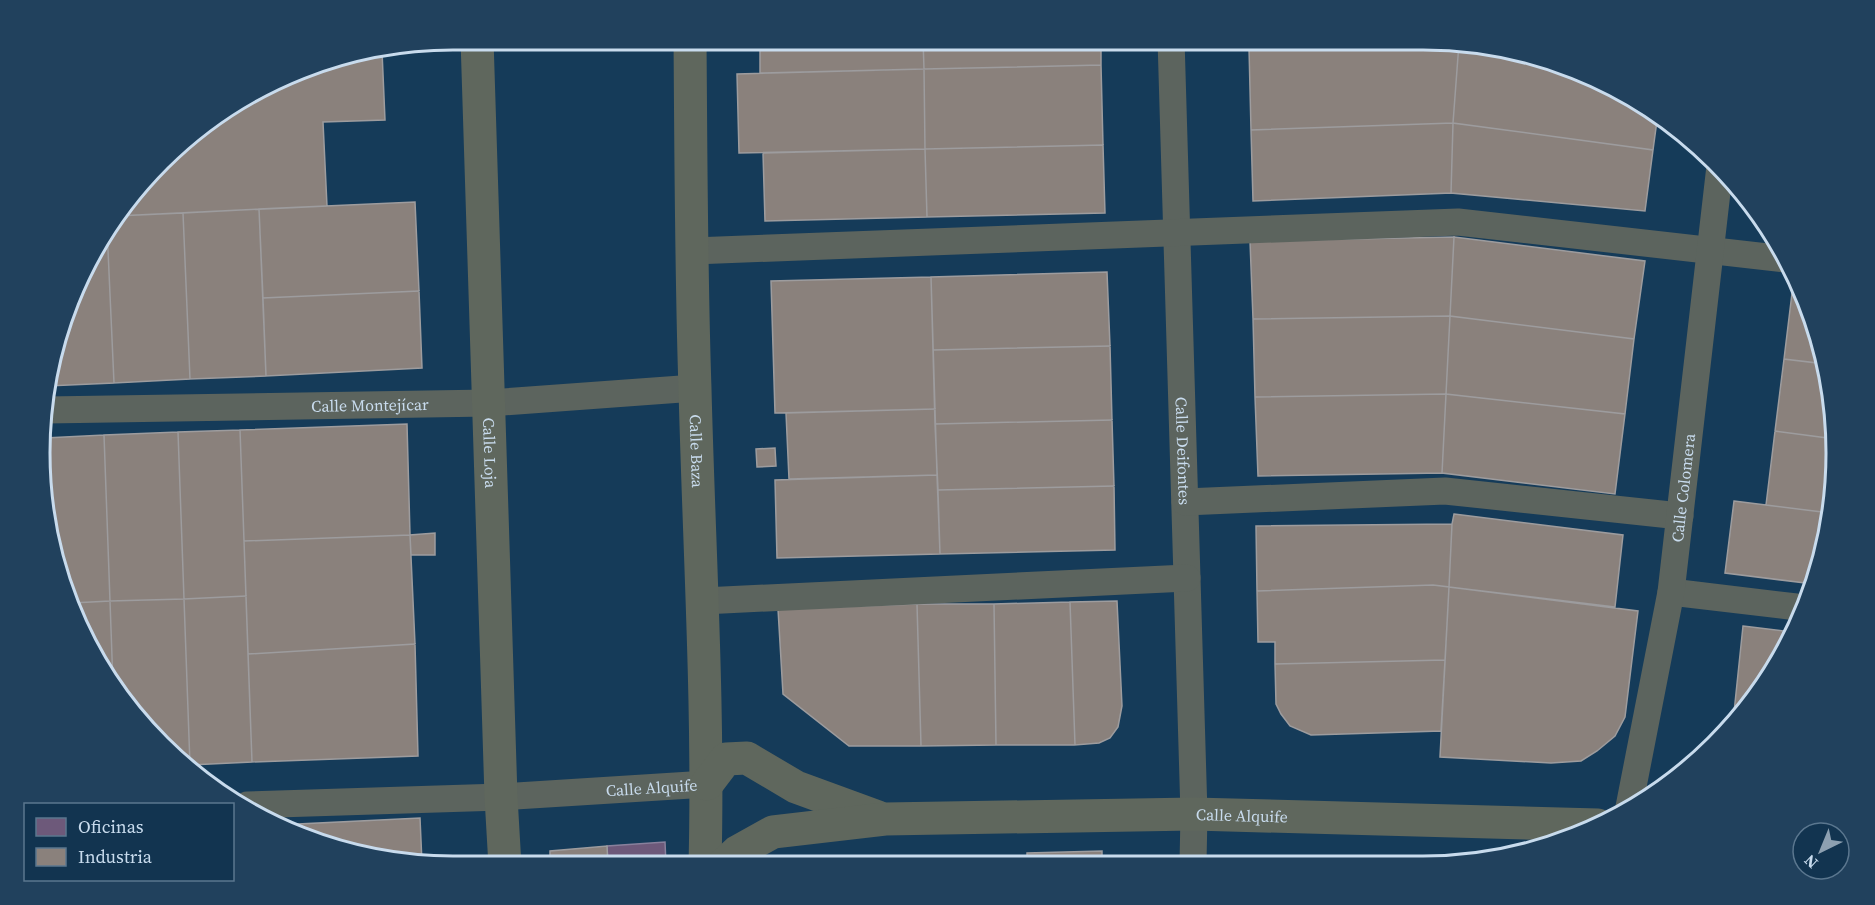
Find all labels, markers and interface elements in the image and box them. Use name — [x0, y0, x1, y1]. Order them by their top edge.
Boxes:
street label: Calle Montejícar — [311, 393, 429, 417]
street label: Calle Deifontes — [1171, 396, 1196, 505]
street label: Calle Baza — [685, 414, 709, 489]
street label: Calle Loja — [478, 417, 502, 489]
street label: Calle Colomera — [1666, 431, 1700, 543]
street label: Calle Alquife — [605, 774, 698, 801]
legend — [24, 803, 234, 881]
street label: Calle Alquife — [1196, 803, 1288, 828]
text: Oficinas — [78, 814, 144, 839]
north arrow — [1791, 821, 1851, 881]
text: Industria — [78, 844, 153, 869]
text: N — [1799, 850, 1823, 874]

